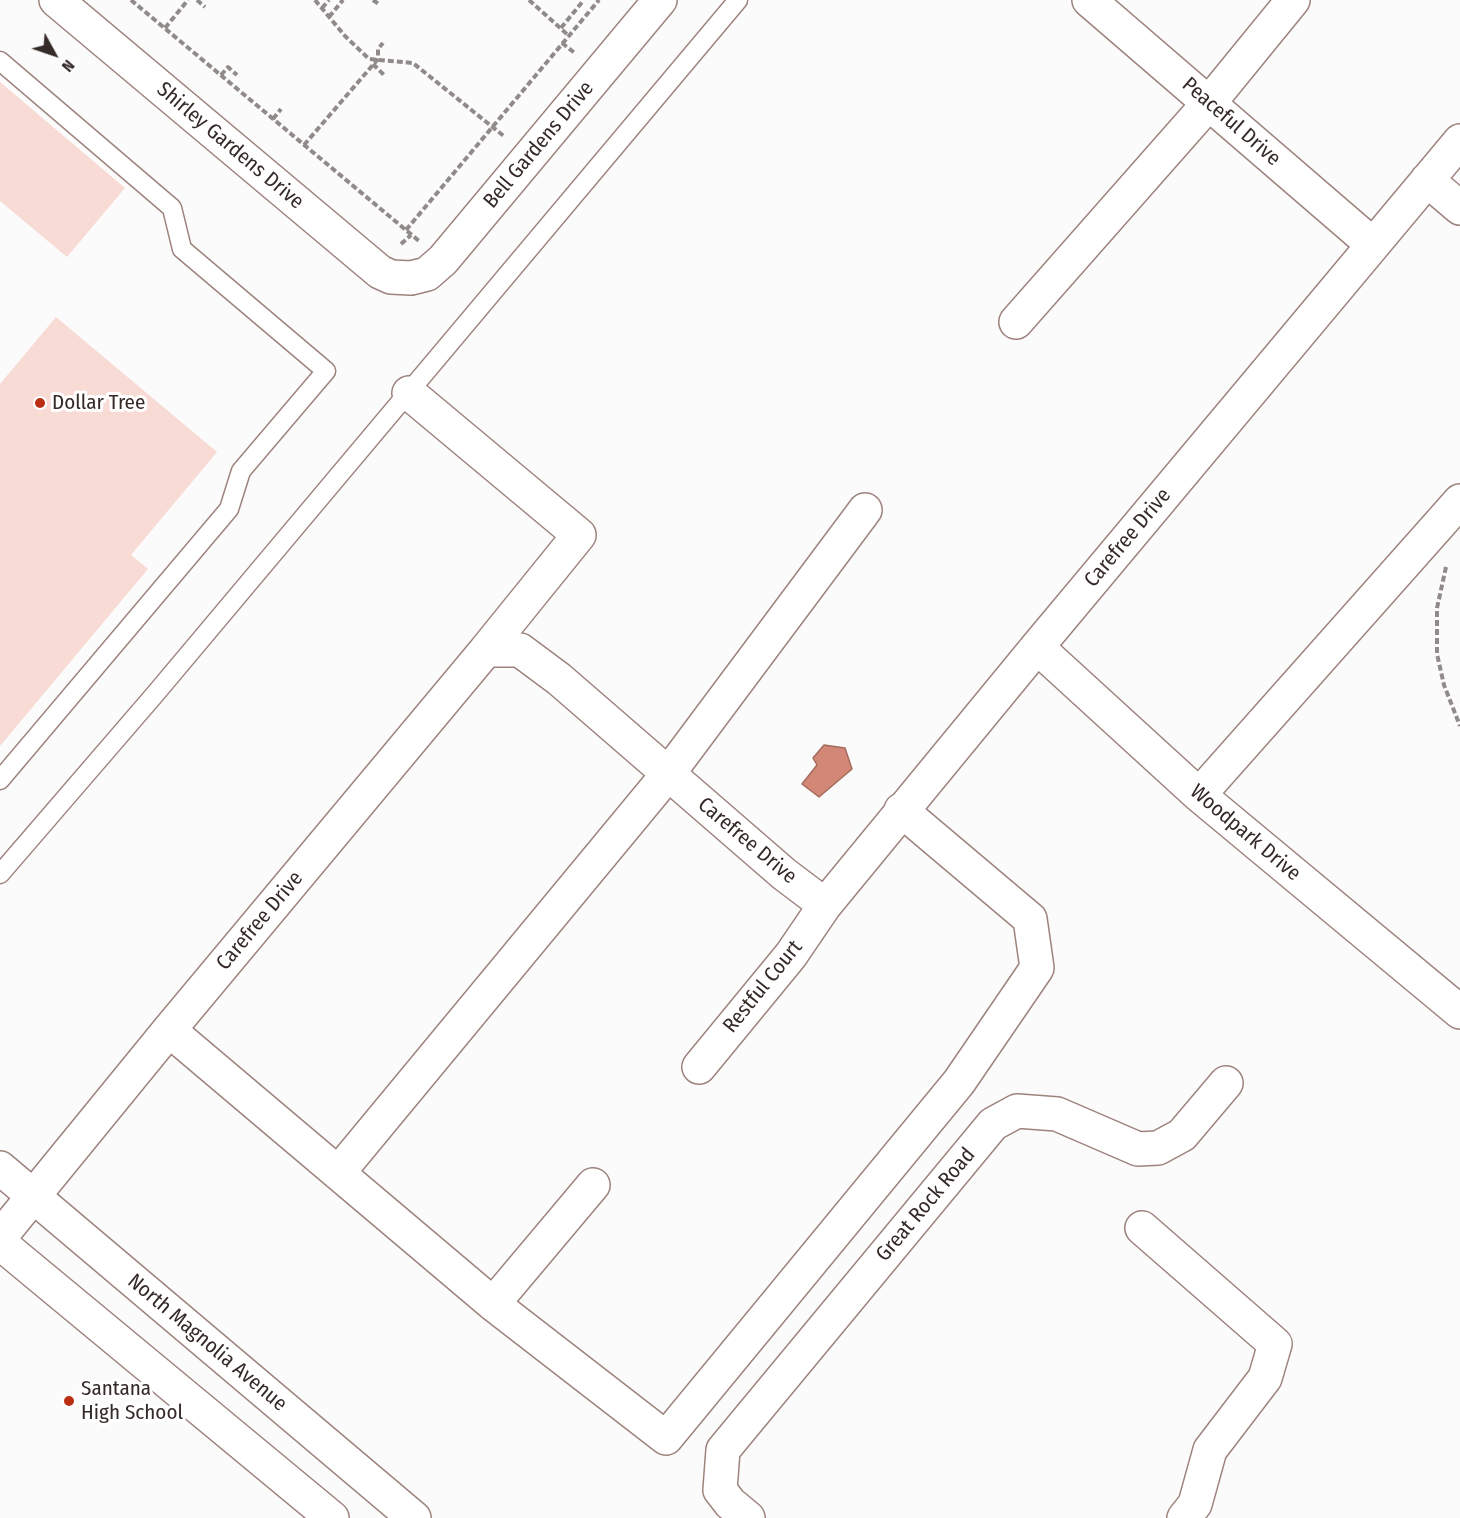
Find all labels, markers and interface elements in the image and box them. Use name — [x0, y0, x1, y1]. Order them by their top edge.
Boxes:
north arrow — [24, 24, 84, 84]
text: N — [58, 56, 79, 76]
street label: Peaceful Drive — [1177, 72, 1285, 172]
street label: Bell Gardens Drive — [479, 76, 599, 214]
street label: Shirley Gardens Drive — [151, 77, 309, 215]
place label: Dollar Tree — [52, 390, 145, 416]
marker: Dollar Tree — [33, 396, 47, 410]
street label: Carefree Drive — [1079, 483, 1177, 593]
street label: Woodpark Drive — [1185, 779, 1305, 887]
street label: Carefree Drive — [692, 792, 802, 890]
street label: Carefree Drive — [211, 866, 309, 976]
street label: Restful Court — [718, 936, 808, 1038]
street label: Great Rock Road — [871, 1143, 981, 1267]
street label: North Magnolia Avenue — [122, 1269, 292, 1417]
place label: Santana High School — [81, 1376, 183, 1426]
marker: Santana High School — [62, 1394, 76, 1408]

